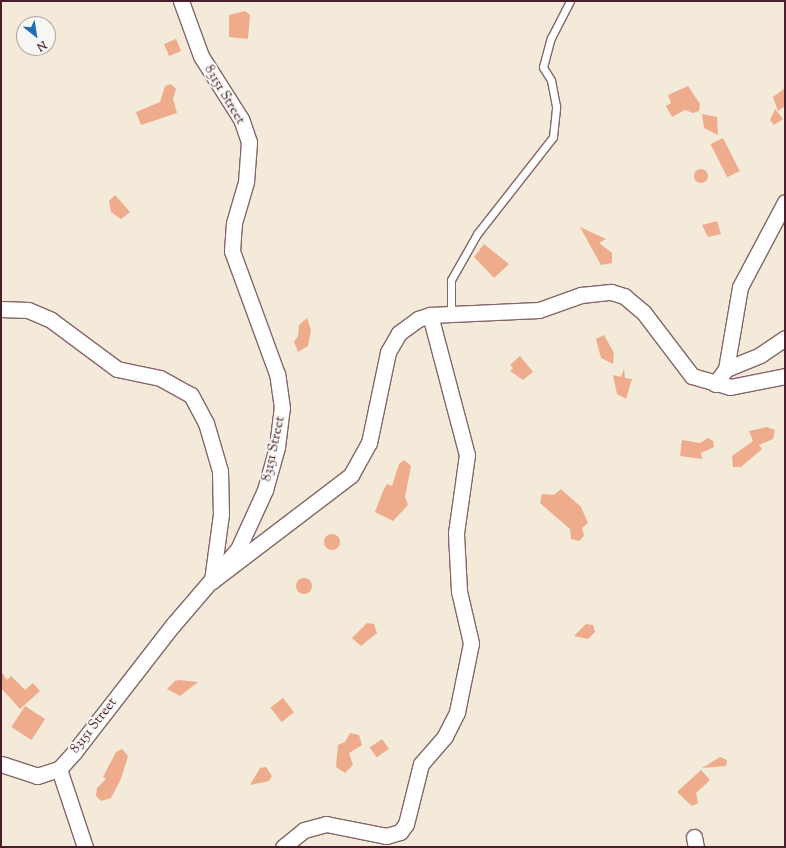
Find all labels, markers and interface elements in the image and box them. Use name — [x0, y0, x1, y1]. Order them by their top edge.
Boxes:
north arrow — [16, 16, 56, 56]
text: N — [34, 36, 49, 55]
street label: 83151 Street — [200, 62, 248, 128]
street label: 83151 Street — [259, 415, 289, 483]
street label: 83151 Street — [67, 695, 121, 757]

